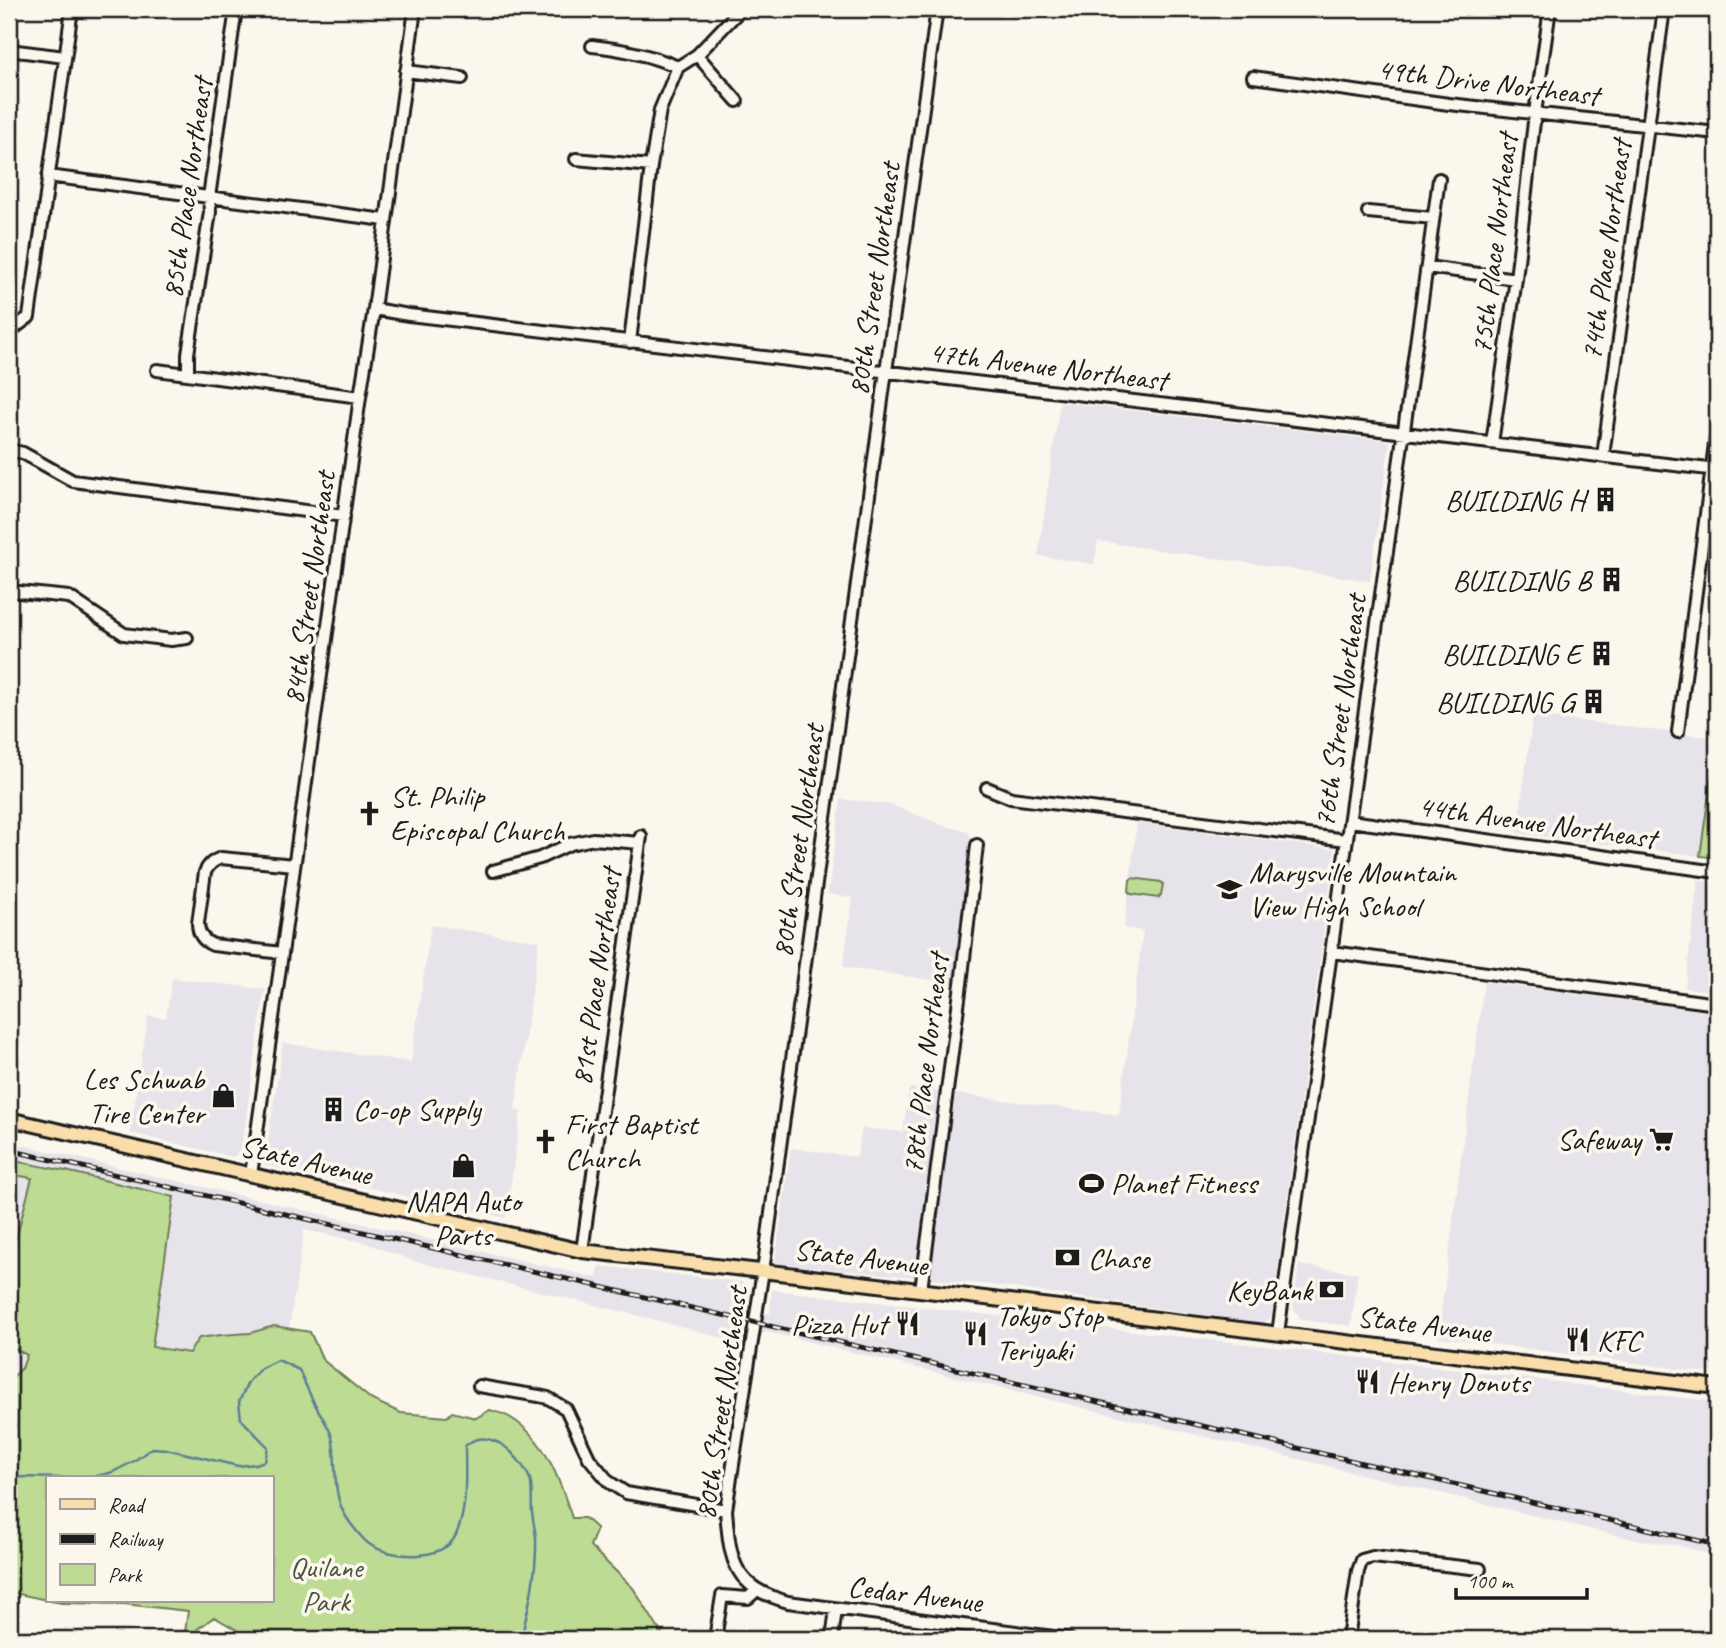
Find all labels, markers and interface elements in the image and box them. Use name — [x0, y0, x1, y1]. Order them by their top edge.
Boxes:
street label: 49th Drive Northeast — [1375, 50, 1605, 115]
street label: 85th Place Northeast — [153, 72, 222, 300]
street label: 75th Place Northeast — [1462, 128, 1527, 356]
street label: 74th Place Northeast — [1572, 134, 1641, 362]
street label: 80th Street Northeast — [839, 157, 910, 398]
street label: 47th Avenue Northeast — [927, 333, 1173, 400]
street label: 84th Street Northeast — [274, 466, 345, 707]
place label: BUILDING H — [1445, 481, 1590, 519]
building icon: BUILDING H — [1591, 486, 1619, 514]
place label: BUILDING B — [1452, 561, 1594, 599]
building icon: BUILDING B — [1597, 566, 1625, 594]
street label: 76th Street Northeast — [1305, 589, 1376, 830]
place label: BUILDING E — [1442, 635, 1585, 673]
building icon: BUILDING E — [1587, 640, 1615, 668]
place label: BUILDING G — [1436, 683, 1578, 721]
building icon: BUILDING G — [1580, 688, 1608, 716]
street label: 80th Street Northeast — [763, 719, 834, 960]
place label: St. Philip Episcopal Church — [390, 777, 565, 849]
street label: 44th Avenue Northeast — [1416, 787, 1662, 858]
church icon: St. Philip Episcopal Church — [356, 799, 384, 827]
place label: Marysville Mountain View High School — [1249, 853, 1457, 925]
street label: 81st Place Northeast — [562, 862, 631, 1088]
school or university icon: Marysville Mountain View High School — [1215, 875, 1243, 903]
street label: 78th Place Northeast — [893, 948, 958, 1176]
place label: Les Schwab Tire Center — [84, 1060, 207, 1132]
shop icon: Les Schwab Tire Center — [210, 1082, 238, 1110]
place label: Co-op Supply — [353, 1090, 482, 1128]
building icon: Co-op Supply — [319, 1095, 347, 1123]
place label: First Baptist Church — [565, 1105, 700, 1177]
place label: Safeway — [1557, 1120, 1644, 1158]
supermarket icon: Safeway — [1647, 1125, 1675, 1153]
street label: State Avenue — [236, 1126, 378, 1194]
church icon: First Baptist Church — [531, 1127, 559, 1155]
shop icon: NAPA Auto Parts — [449, 1152, 477, 1180]
place label: Planet Fitness — [1111, 1164, 1259, 1202]
sports icon: Planet Fitness — [1077, 1169, 1105, 1197]
place label: NAPA Auto Parts — [406, 1182, 524, 1254]
street label: State Avenue — [792, 1230, 932, 1284]
place label: Chase — [1088, 1239, 1151, 1277]
bank icon: Chase — [1054, 1244, 1082, 1272]
place label: KeyBank — [1226, 1271, 1314, 1309]
bank icon: KeyBank — [1318, 1276, 1346, 1304]
street label: 80th Street Northeast — [686, 1281, 757, 1522]
place label: Tokyo Stop Teriyaki — [996, 1297, 1105, 1369]
street label: State Avenue — [1355, 1297, 1495, 1351]
place label: Pizza Hut — [791, 1305, 891, 1343]
restaurant icon: Pizza Hut — [893, 1310, 921, 1338]
restaurant icon: Tokyo Stop Teriyaki — [962, 1319, 990, 1347]
place label: KFC — [1597, 1321, 1644, 1359]
restaurant icon: KFC — [1563, 1326, 1591, 1354]
place label: Henry Donuts — [1388, 1363, 1532, 1401]
restaurant icon: Henry Donuts — [1354, 1368, 1382, 1396]
legend — [46, 1476, 273, 1602]
text: Road — [108, 1492, 147, 1518]
text: Railway — [108, 1526, 164, 1552]
park label: Quilane Park — [290, 1548, 364, 1620]
scale bar — [1456, 1557, 1588, 1601]
text: Park — [108, 1562, 143, 1588]
street label: Cedar Avenue — [846, 1567, 986, 1621]
text: 100 m — [1467, 1568, 1514, 1594]

